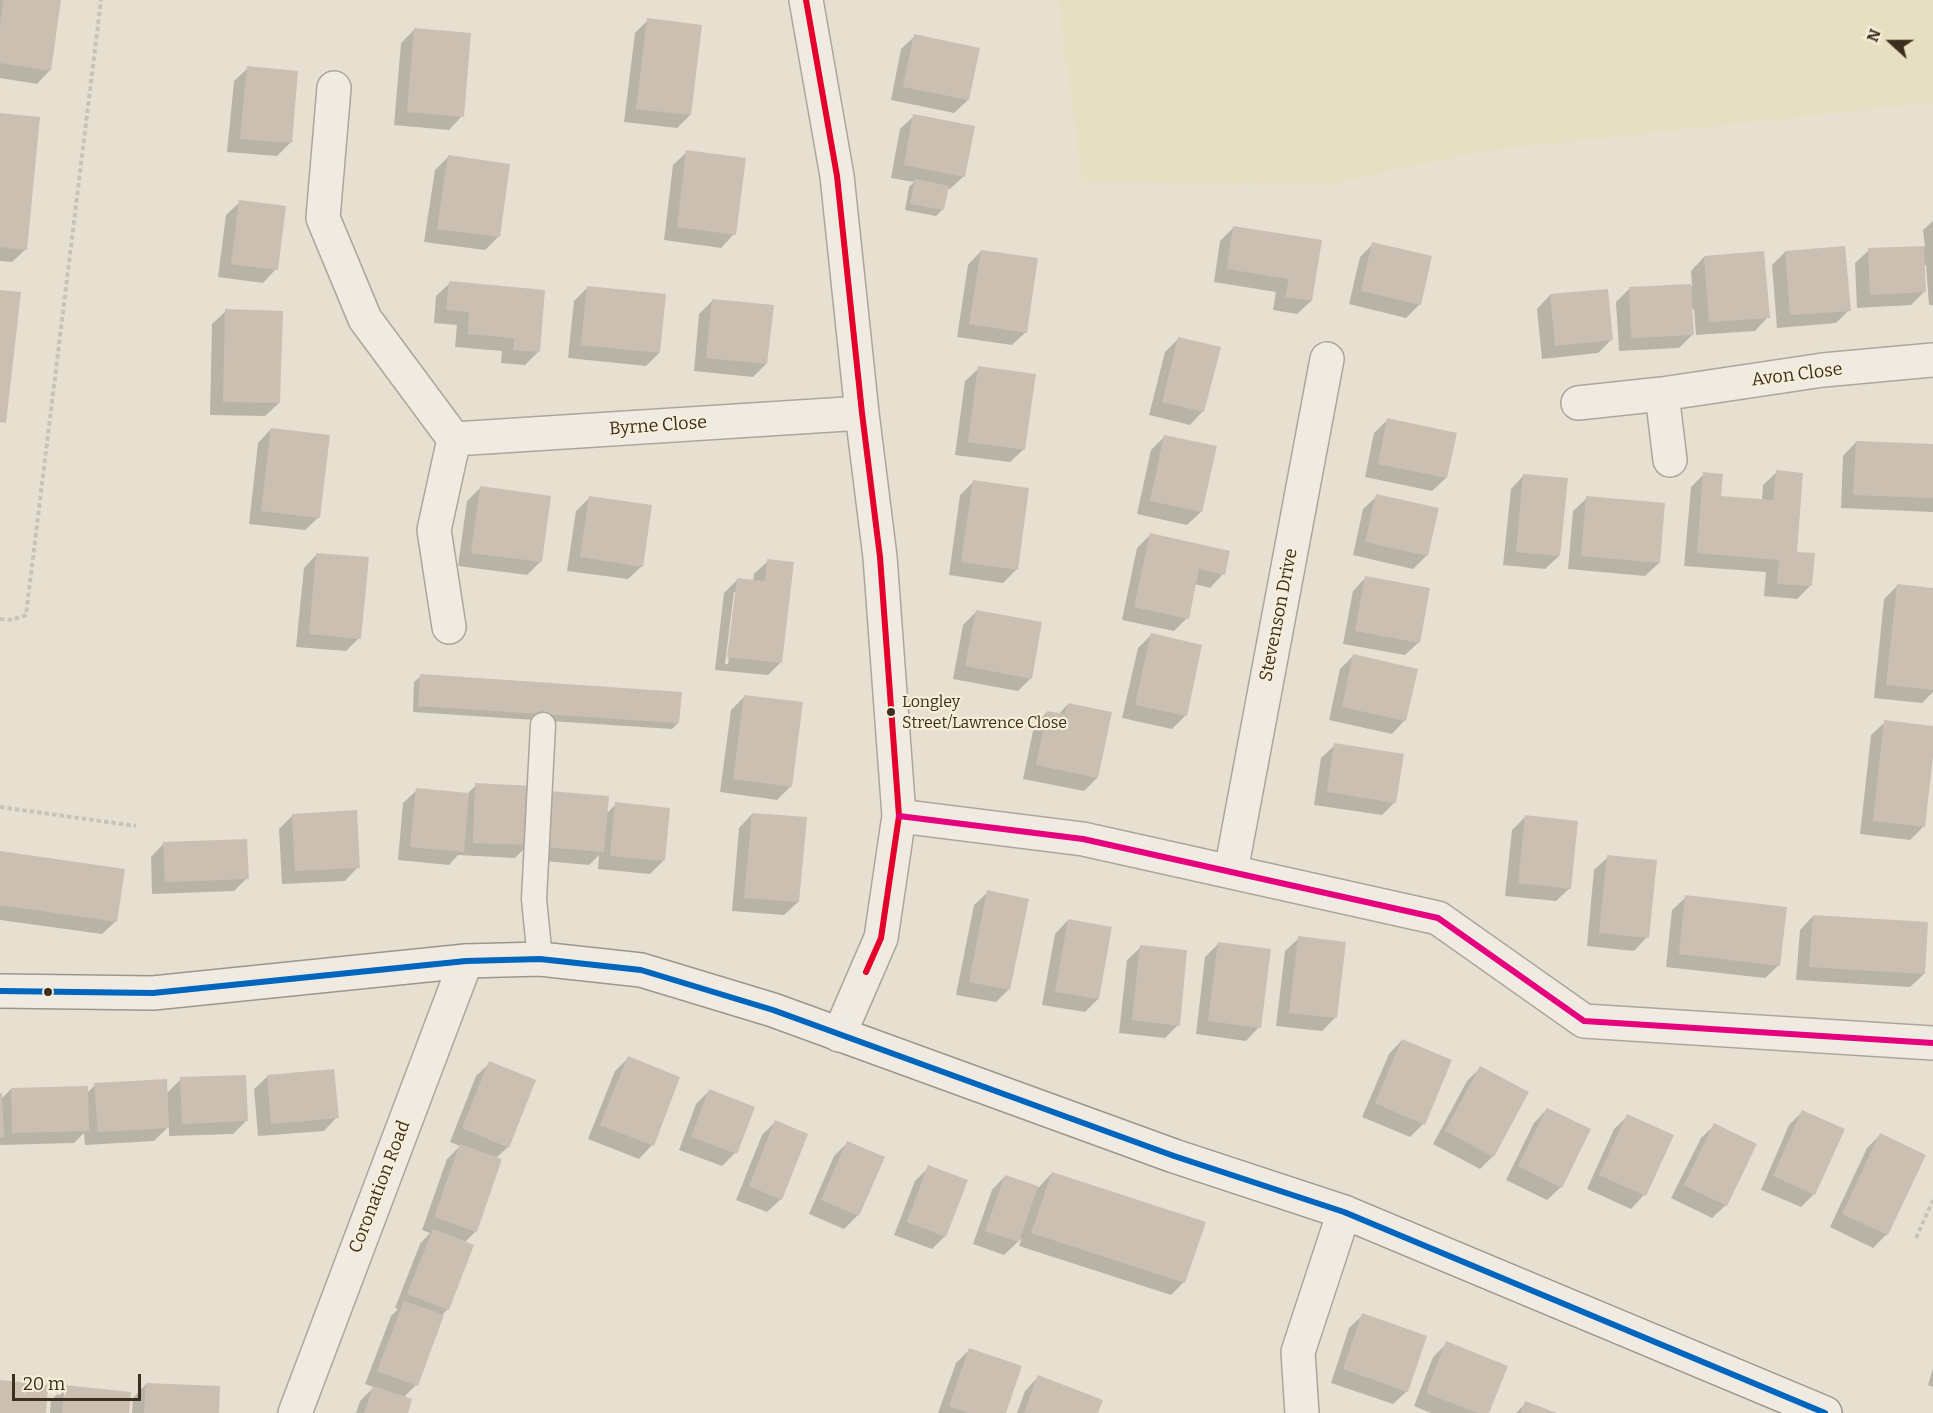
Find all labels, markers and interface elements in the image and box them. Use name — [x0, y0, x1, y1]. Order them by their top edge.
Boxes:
north arrow — [1861, 12, 1921, 72]
text: N — [1863, 26, 1885, 45]
street label: Avon Close — [1750, 359, 1844, 391]
street label: Byrne Close — [608, 412, 708, 440]
street label: Stevenson Drive — [1256, 547, 1302, 683]
place label: Longley Street/Lawrence Close — [902, 693, 1067, 731]
marker: Longley Street/Lawrence Close — [885, 706, 897, 718]
unlabelled marker — [42, 986, 54, 998]
street label: Coronation Road — [345, 1118, 415, 1256]
scale bar — [15, 1362, 144, 1400]
text: 20 m — [23, 1373, 65, 1395]

